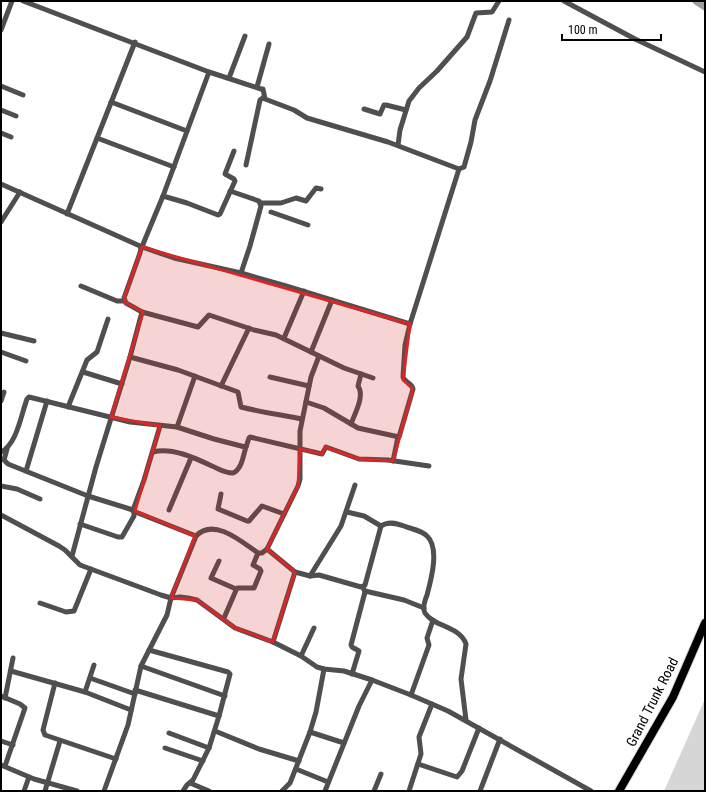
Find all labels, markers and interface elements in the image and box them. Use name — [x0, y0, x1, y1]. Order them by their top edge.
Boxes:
scale bar — [562, 16, 661, 42]
text: 100 m — [568, 23, 598, 37]
street label: Grand Trunk Road — [623, 655, 681, 749]

